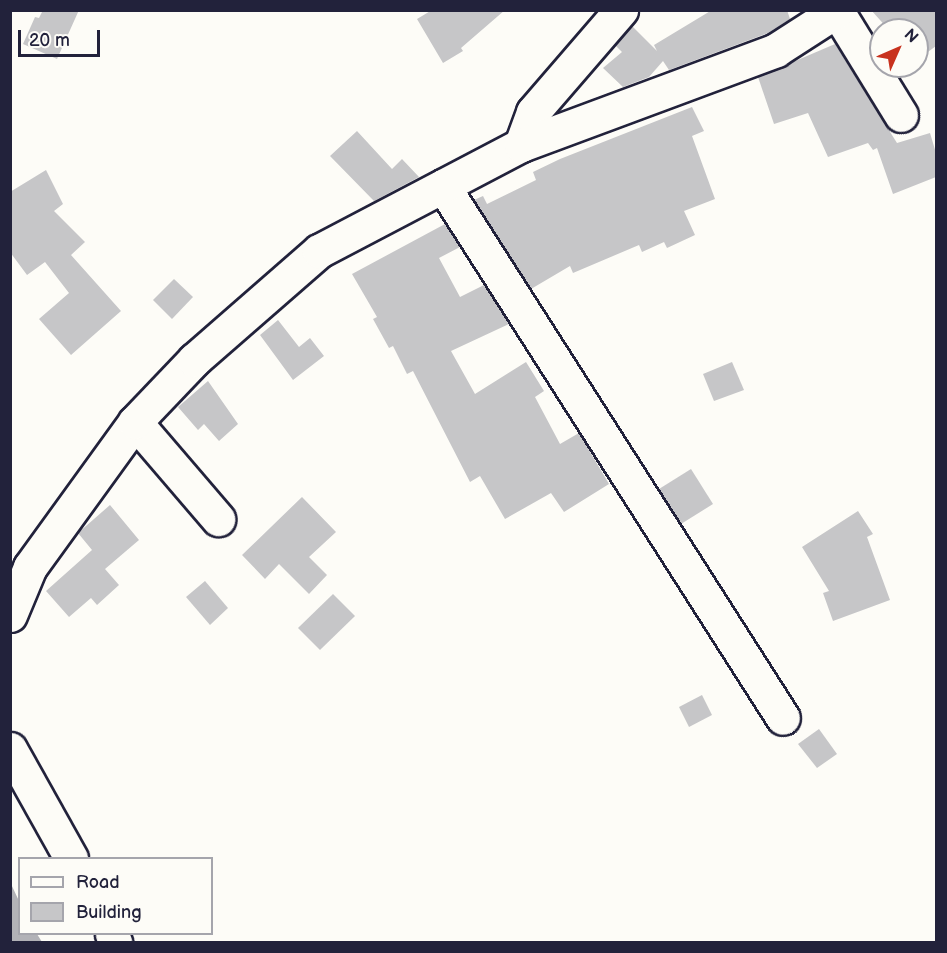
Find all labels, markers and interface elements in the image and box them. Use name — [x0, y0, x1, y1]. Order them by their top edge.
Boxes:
scale bar — [21, 18, 104, 56]
north arrow — [869, 18, 929, 78]
text: N — [900, 25, 922, 47]
text: 20 m — [29, 30, 70, 51]
legend — [18, 857, 213, 935]
text: Road — [76, 872, 120, 893]
text: Building — [76, 902, 142, 923]

